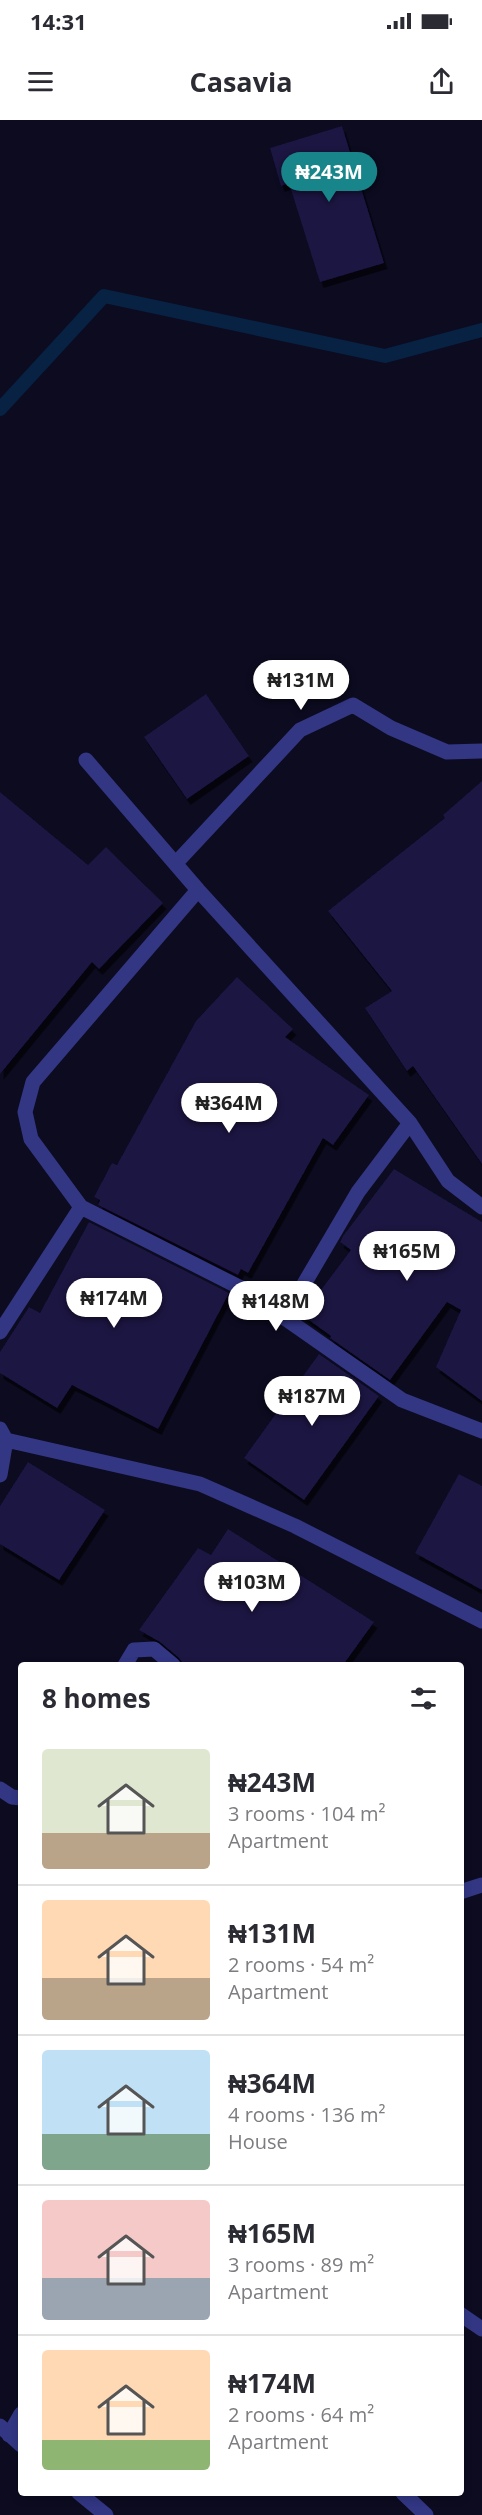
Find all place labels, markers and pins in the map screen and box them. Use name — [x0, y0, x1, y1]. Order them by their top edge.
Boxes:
pin: ₦243M — [287, 152, 371, 203]
pin: ₦131M — [259, 660, 343, 711]
pin: ₦364M — [187, 1083, 271, 1134]
pin: ₦165M — [365, 1231, 449, 1282]
pin: ₦174M — [72, 1278, 156, 1329]
pin: ₦148M — [234, 1281, 318, 1332]
pin: ₦187M — [270, 1376, 354, 1427]
pin: ₦103M — [210, 1562, 294, 1613]

